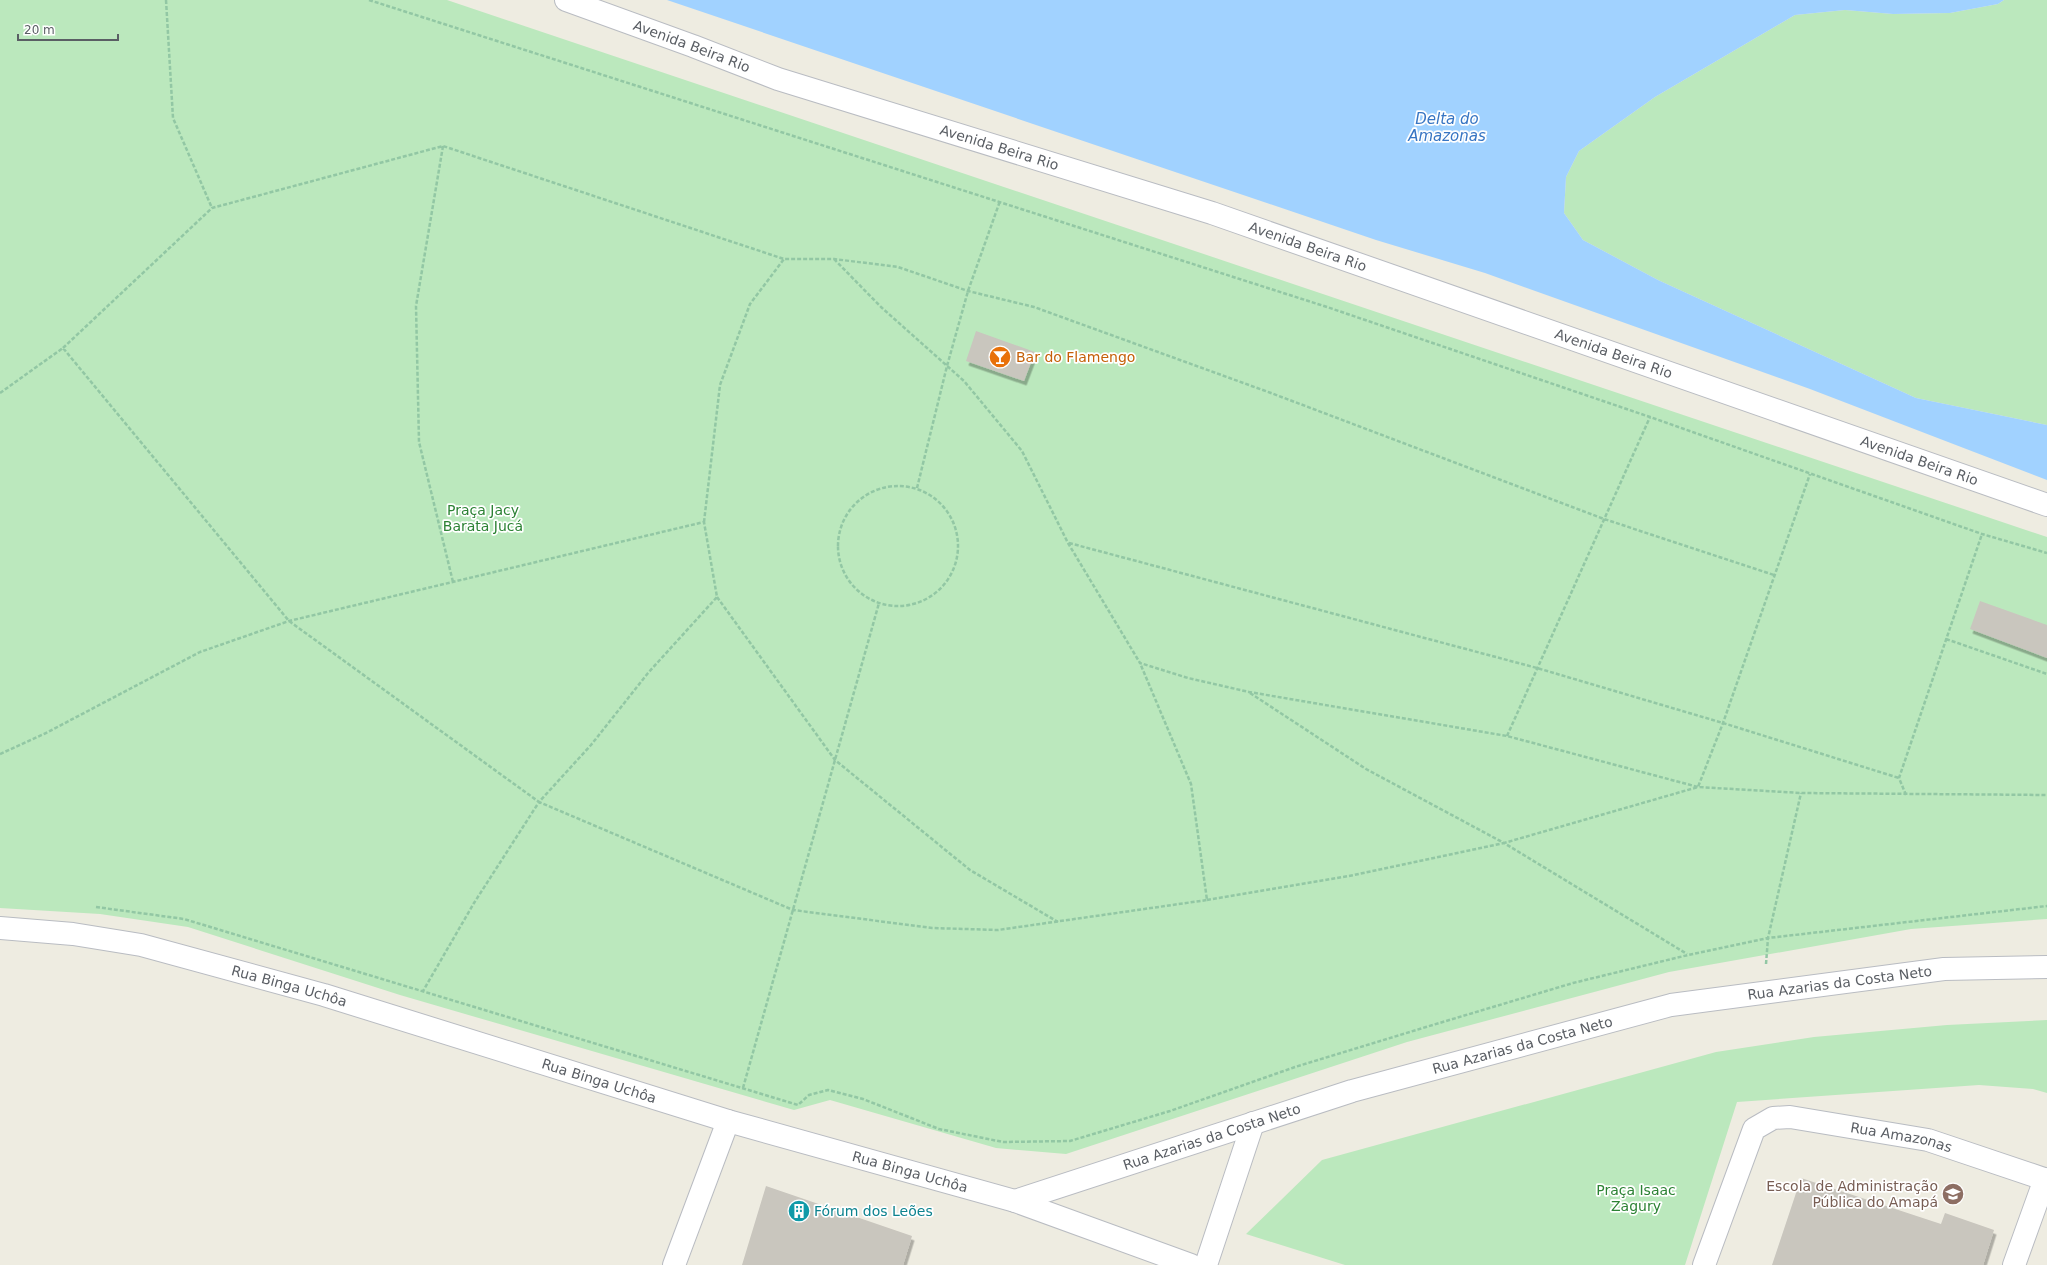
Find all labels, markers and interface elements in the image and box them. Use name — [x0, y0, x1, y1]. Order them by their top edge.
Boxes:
scale bar — [18, 16, 118, 42]
street label: Avenida Beira Rio — [631, 17, 752, 75]
text: 20 m — [24, 23, 55, 37]
water label: Delta do Amazonas — [1407, 110, 1486, 145]
street label: Avenida Beira Rio — [938, 122, 1061, 173]
street label: Avenida Beira Rio — [1247, 219, 1369, 274]
street label: Avenida Beira Rio — [1553, 326, 1675, 381]
bar icon: Bar do Flamengo — [987, 344, 1013, 370]
place label: Bar do Flamengo — [1016, 349, 1135, 365]
street label: Avenida Beira Rio — [1859, 432, 1980, 488]
park label: Praça Jacy Barata Jucá — [443, 502, 523, 534]
street label: Rua Binga Uchôa — [230, 962, 349, 1010]
street label: Rua Azarias da Costa Neto — [1746, 963, 1933, 1003]
street label: Rua Azarias da Costa Neto — [1431, 1013, 1614, 1077]
street label: Rua Binga Uchôa — [540, 1055, 658, 1106]
street label: Rua Azarias da Costa Neto — [1121, 1100, 1303, 1173]
street label: Rua Amazonas — [1849, 1119, 1954, 1156]
street label: Rua Binga Uchôa — [850, 1148, 970, 1195]
place label: Escola de Administração Pública do Amapá — [1766, 1178, 1938, 1210]
school or university icon: Escola de Administração Pública do Amapá — [1940, 1181, 1966, 1207]
park label: Praça Isaac Zagury — [1596, 1182, 1676, 1214]
building icon: Fórum dos Leões — [786, 1198, 812, 1224]
place label: Fórum dos Leões — [814, 1203, 933, 1219]

